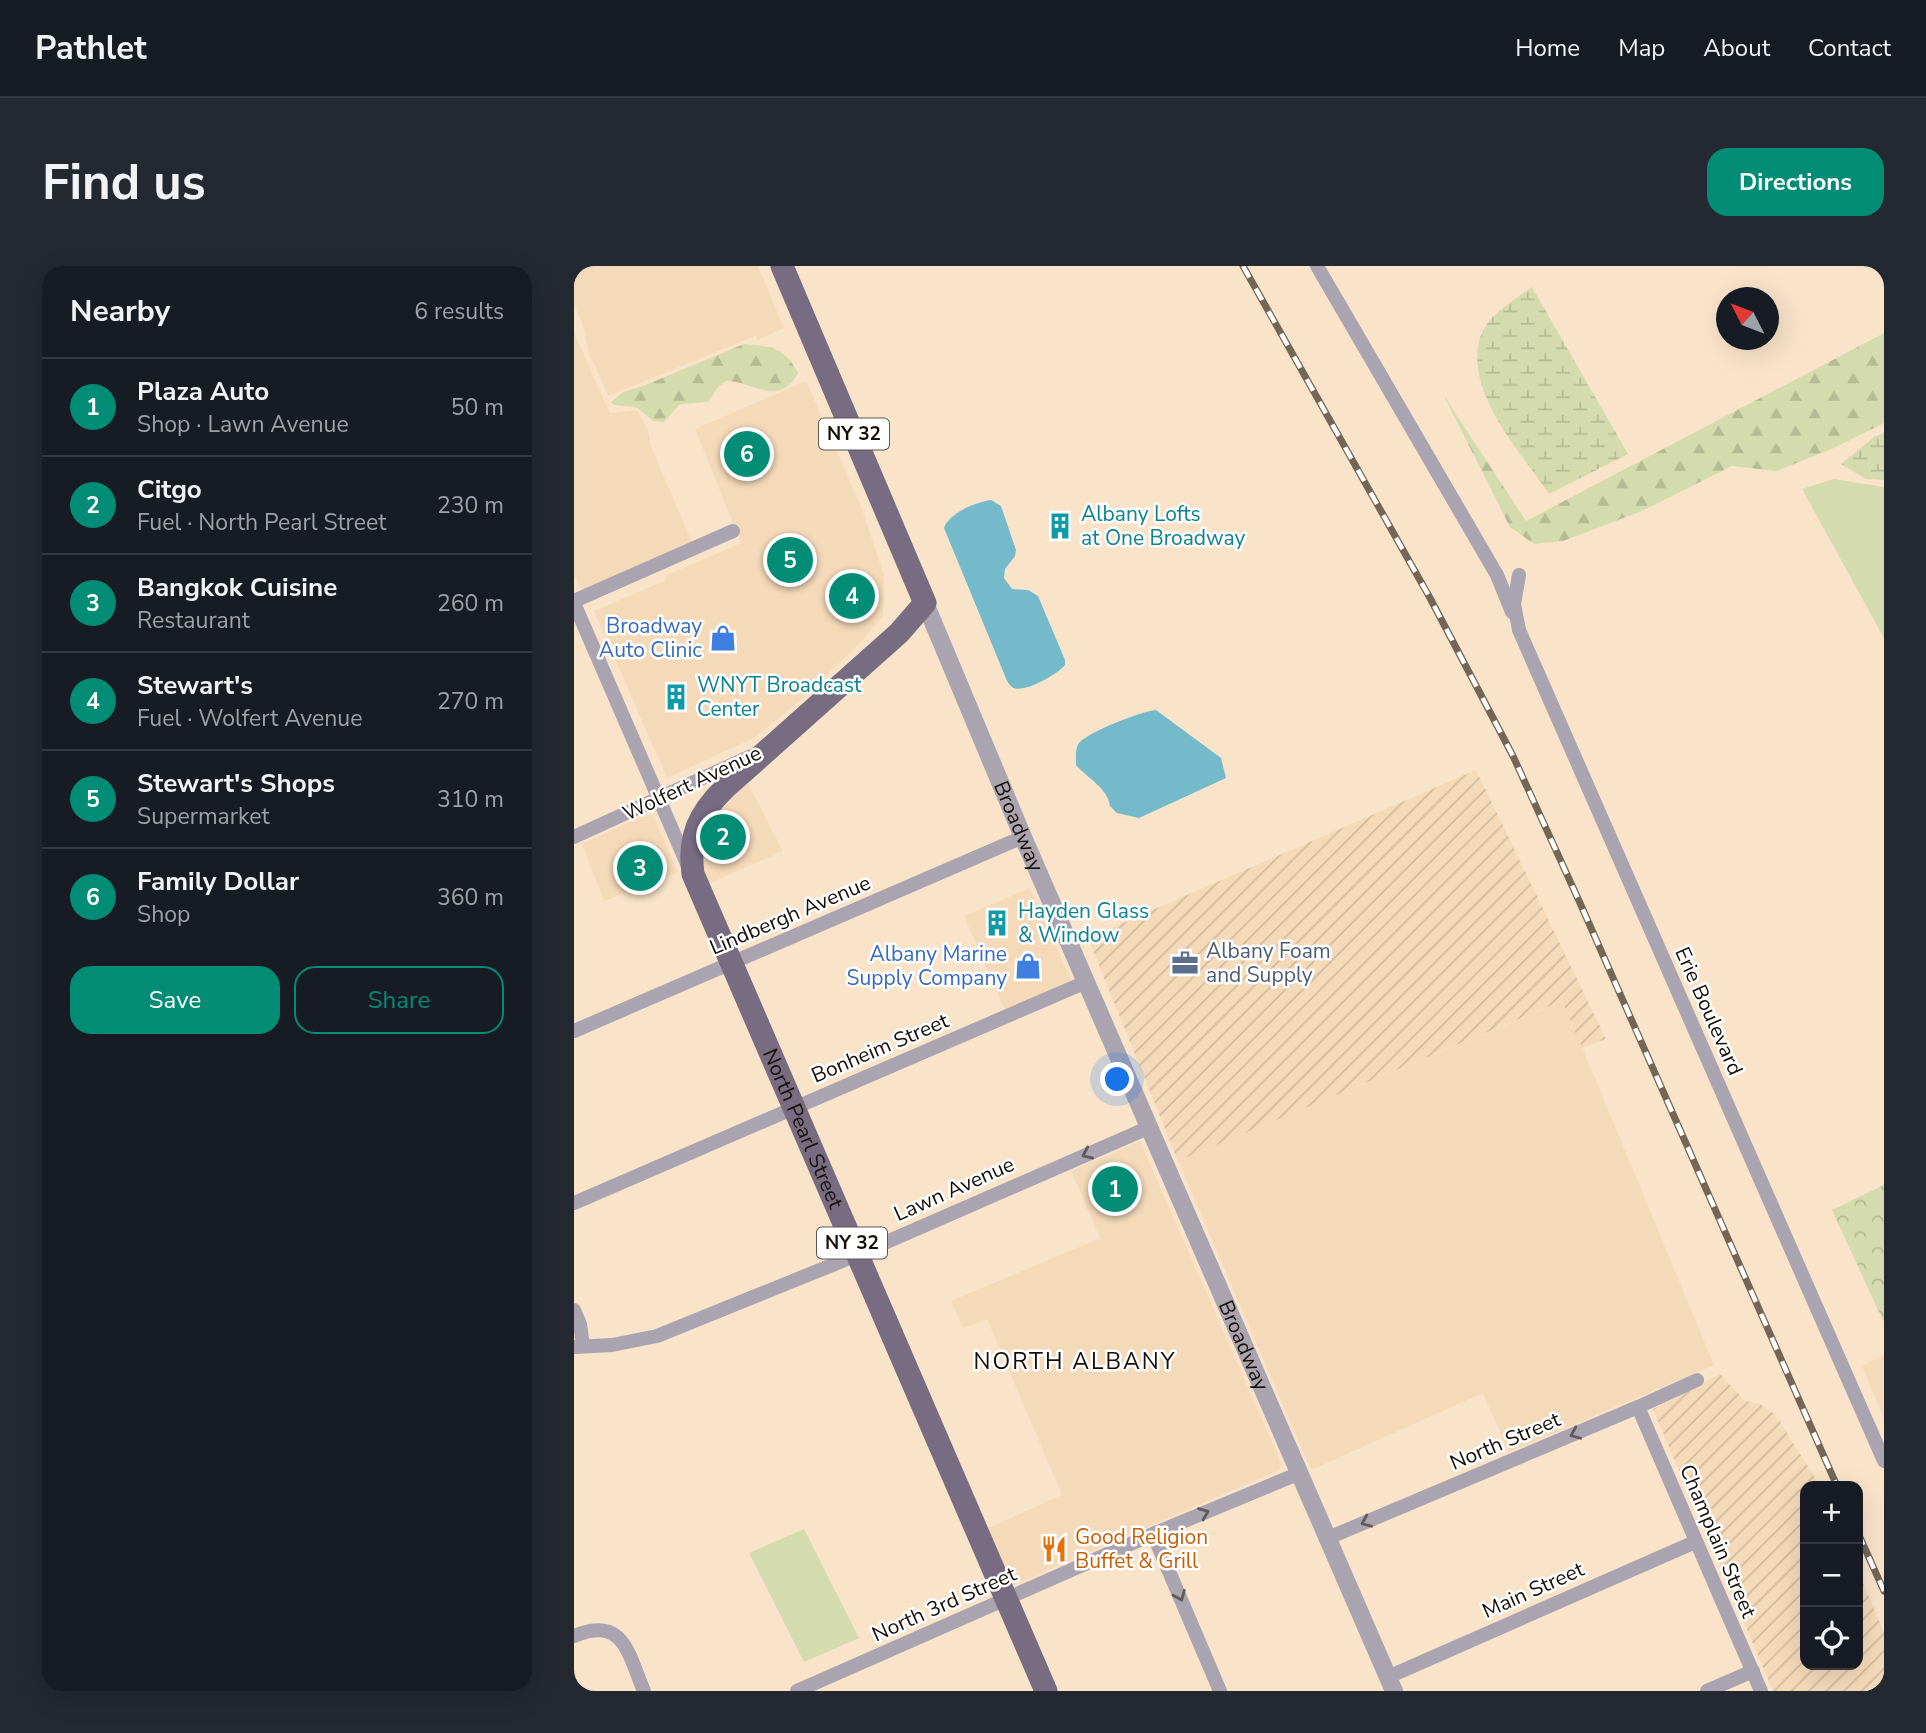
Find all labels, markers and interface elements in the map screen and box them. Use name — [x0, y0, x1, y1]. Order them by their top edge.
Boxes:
text: Pathlet — [35, 26, 147, 71]
text: Home — [1515, 32, 1580, 64]
text: Map — [1618, 32, 1665, 64]
text: About — [1703, 32, 1770, 64]
text: Contact — [1808, 32, 1891, 64]
button: Directions — [1707, 148, 1884, 216]
text: Find us — [42, 149, 206, 216]
north arrow — [1716, 287, 1779, 350]
text: Nearby — [70, 291, 170, 332]
text: 6 results — [414, 296, 504, 327]
text: Plaza Auto — [137, 374, 269, 409]
text: 1 — [86, 392, 100, 423]
text: 50 m — [451, 392, 504, 423]
text: Shop · Lawn Avenue — [137, 409, 349, 440]
road number: NY 32 — [819, 418, 889, 450]
pin: 6 — [724, 428, 770, 480]
text: Citgo — [137, 472, 202, 507]
text: 2 — [86, 490, 100, 521]
text: 230 m — [437, 490, 504, 521]
place label: Albany Lofts at One Broadway — [1081, 500, 1246, 552]
text: Fuel · North Pearl Street — [137, 507, 386, 538]
building icon: Albany Lofts at One Broadway — [1045, 511, 1075, 541]
pin: 5 — [767, 534, 813, 586]
text: Bangkok Cuisine — [137, 570, 337, 605]
pin: 4 — [829, 570, 875, 622]
text: 3 — [86, 588, 100, 619]
text: 260 m — [437, 588, 504, 619]
text: Restaurant — [137, 605, 250, 636]
place label: Broadway Auto Clinic — [599, 612, 702, 664]
shop icon: Broadway Auto Clinic — [708, 623, 738, 653]
text: Stewart's — [137, 668, 253, 703]
place label: WNYT Broadcast Center — [697, 671, 862, 723]
building icon: WNYT Broadcast Center — [661, 682, 691, 712]
text: 4 — [86, 686, 100, 717]
text: 270 m — [437, 686, 504, 717]
text: Fuel · Wolfert Avenue — [137, 703, 362, 734]
street label: Wolfert Avenue — [618, 739, 766, 827]
text: Stewart's Shops — [137, 766, 335, 801]
street label: Broadway — [987, 777, 1050, 876]
text: 5 — [86, 784, 100, 815]
text: 310 m — [437, 784, 504, 815]
text: Supermarket — [137, 801, 270, 832]
pin: 2 — [700, 811, 746, 863]
pin: 3 — [617, 842, 663, 894]
text: Family Dollar — [137, 864, 299, 899]
street label: Lindbergh Avenue — [705, 868, 875, 962]
text: 6 — [86, 882, 100, 913]
text: 360 m — [437, 882, 504, 913]
place label: Hayden Glass & Window — [1018, 897, 1149, 949]
text: Shop — [137, 899, 190, 930]
building icon: Hayden Glass & Window — [982, 908, 1012, 938]
place label: Albany Foam and Supply — [1206, 937, 1331, 989]
place label: Albany Marine Supply Company — [847, 940, 1007, 992]
street label: Erie Boulevard — [1668, 943, 1750, 1079]
office icon: Albany Foam and Supply — [1170, 948, 1200, 978]
shop icon: Albany Marine Supply Company — [1013, 951, 1043, 981]
button: Save — [70, 966, 280, 1034]
button: Share — [294, 966, 504, 1034]
street label: Bonheim Street — [807, 1006, 953, 1089]
street label: North Pearl Street — [756, 1044, 850, 1213]
your location — [1100, 1062, 1134, 1096]
one-way arrow — [1082, 1146, 1094, 1160]
street label: Lawn Avenue — [889, 1150, 1019, 1228]
pin: 1 — [1092, 1163, 1138, 1215]
road number: NY 32 — [817, 1228, 887, 1259]
street label: Broadway — [1212, 1296, 1276, 1395]
district label: NORTH ALBANY — [974, 1346, 1176, 1377]
street label: North Street — [1446, 1405, 1565, 1477]
one-way arrow — [1570, 1426, 1583, 1440]
street label: Champlain Street — [1673, 1460, 1763, 1623]
map controls — [1800, 1481, 1863, 1670]
button: + — [1800, 1481, 1863, 1544]
one-way arrow — [1197, 1507, 1209, 1521]
one-way arrow — [1360, 1514, 1372, 1528]
place label: Good Religion Buffet & Grill — [1075, 1523, 1208, 1575]
restaurant icon: Good Religion Buffet & Grill — [1039, 1534, 1069, 1564]
button: − — [1800, 1544, 1863, 1607]
street label: Main Street — [1478, 1555, 1589, 1625]
street label: North 3rd Street — [868, 1559, 1021, 1648]
one-way arrow — [1171, 1589, 1185, 1601]
button: locate — [1800, 1607, 1863, 1670]

